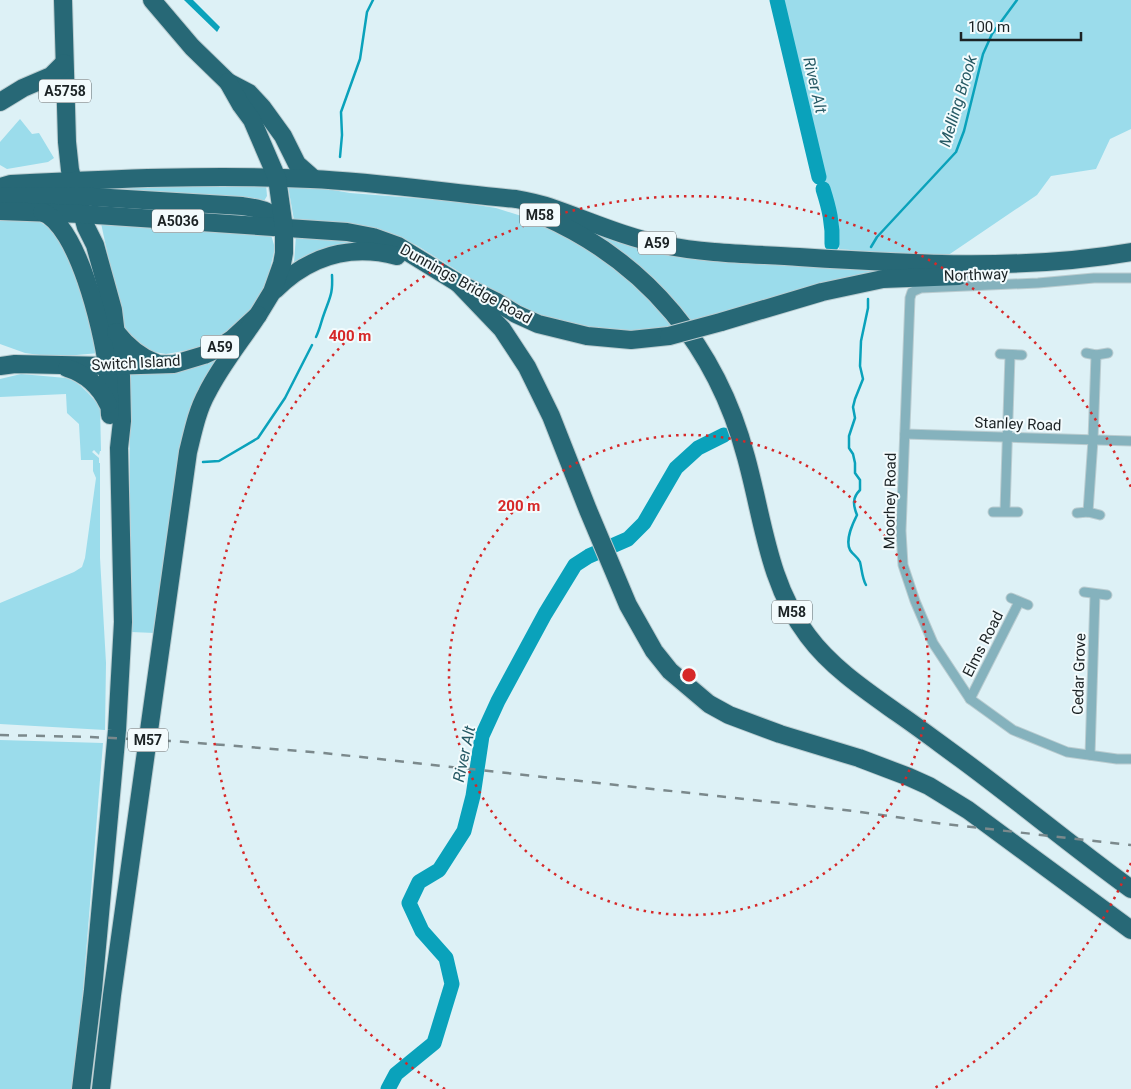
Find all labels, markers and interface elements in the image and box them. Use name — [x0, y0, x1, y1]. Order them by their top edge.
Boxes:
scale bar — [961, 10, 1081, 42]
text: 100 m — [968, 18, 1010, 36]
water label: Melling Brook — [935, 52, 981, 149]
water label: River Alt — [799, 55, 831, 116]
road number: A5758 — [39, 80, 91, 102]
road number: M58 — [520, 204, 560, 226]
road number: A5036 — [152, 210, 204, 232]
road number: A59 — [638, 232, 676, 254]
street label: Dunnings Bridge Road — [397, 240, 535, 328]
street label: Northway — [944, 265, 1008, 285]
text: 400 m — [329, 327, 371, 345]
road number: A59 — [201, 336, 239, 358]
street label: Switch Island — [91, 352, 181, 374]
street label: Stanley Road — [974, 413, 1062, 435]
street label: Moorhey Road — [880, 453, 900, 549]
text: 200 m — [498, 497, 540, 515]
road number: M58 — [772, 600, 812, 624]
street label: Elms Road — [959, 608, 1007, 680]
street label: Cedar Grove — [1069, 633, 1089, 715]
centre of rings — [680, 666, 698, 684]
water label: River Alt — [449, 723, 479, 784]
road number: M57 — [128, 728, 168, 752]

